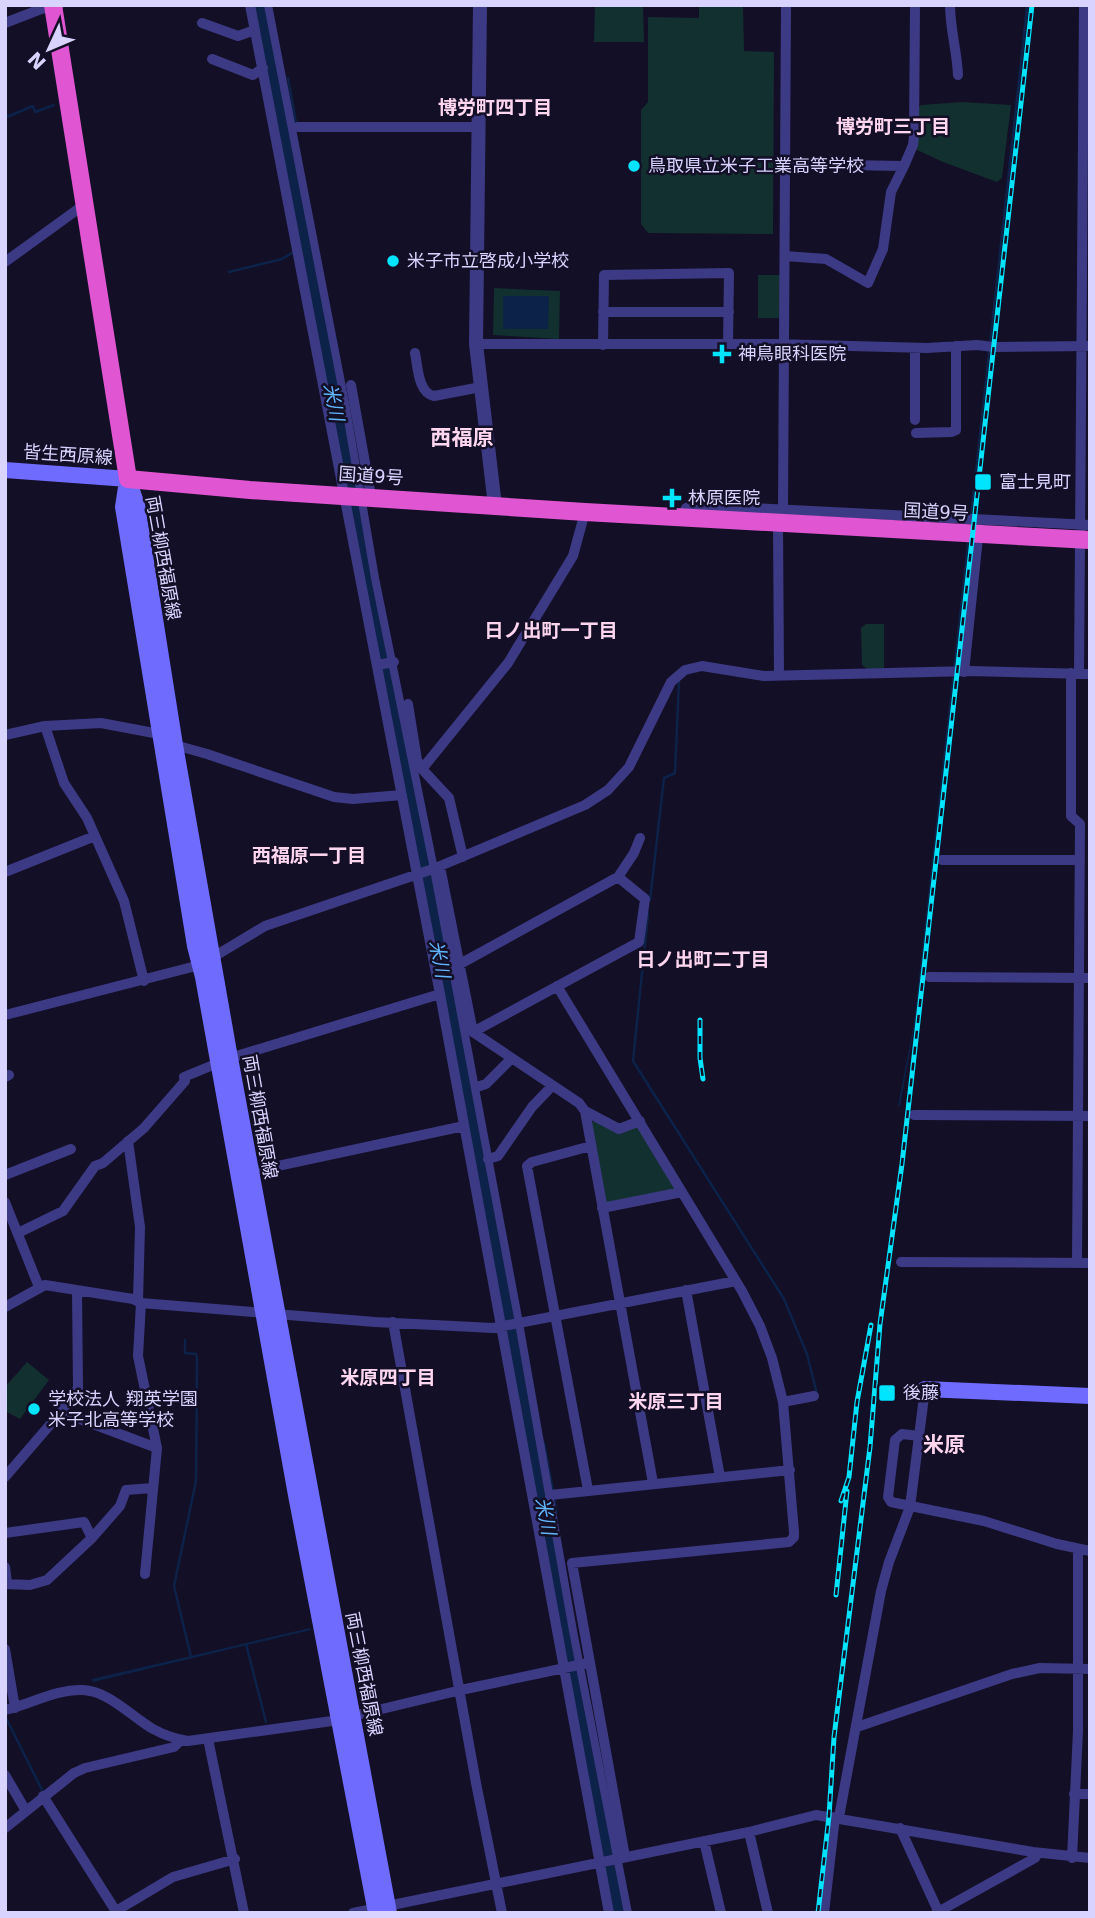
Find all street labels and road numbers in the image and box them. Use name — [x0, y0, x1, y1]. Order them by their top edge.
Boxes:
street label: 皆生西原線 — [22, 441, 114, 468]
street label: 国道9号 — [338, 463, 404, 488]
street label: 両三柳西福原線 — [142, 494, 185, 622]
street label: 国道9号 — [903, 499, 969, 524]
street label: 両三柳西福原線 — [239, 1053, 282, 1181]
street label: 両三柳西福原線 — [342, 1610, 387, 1738]

